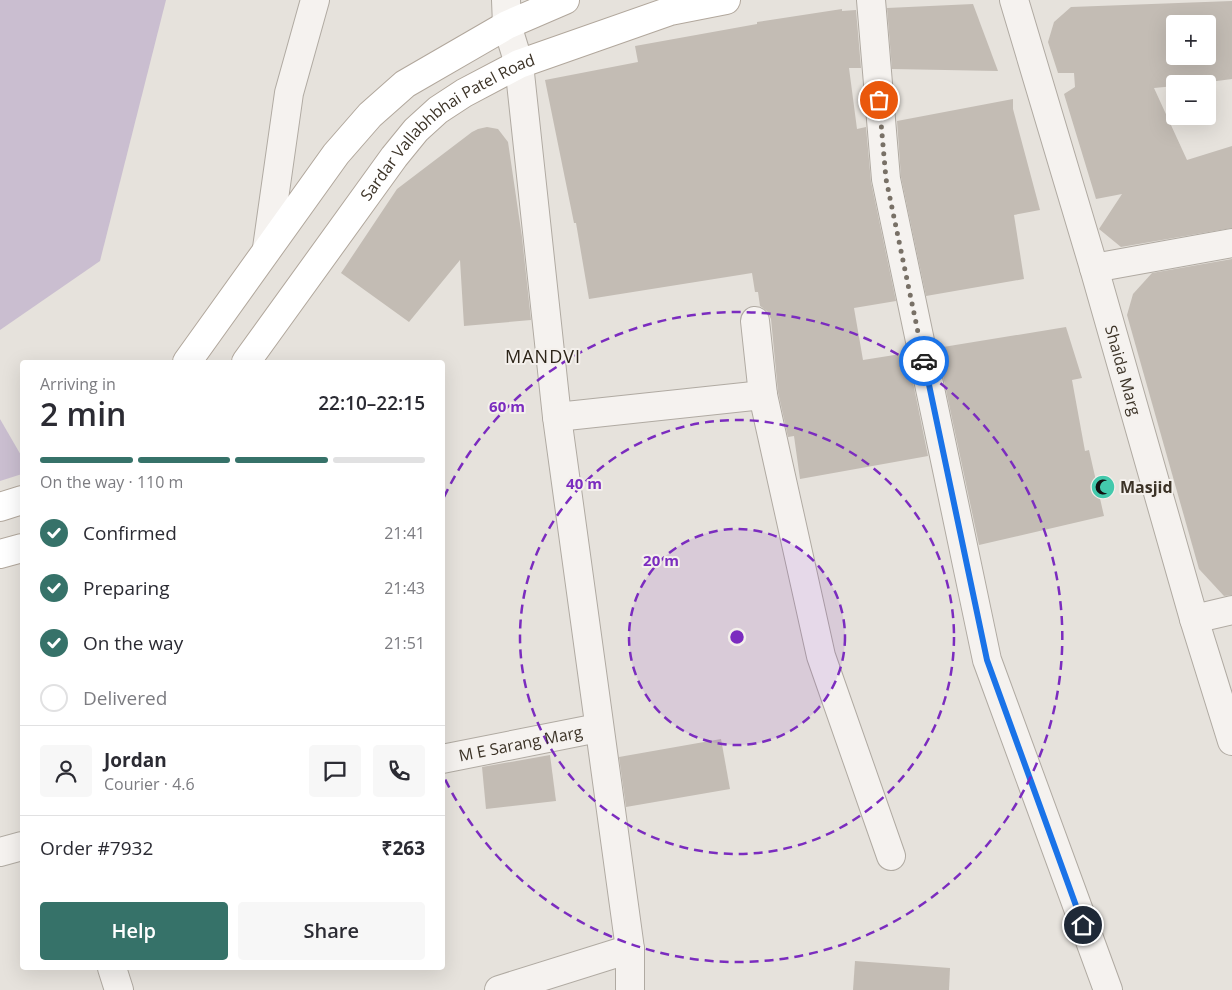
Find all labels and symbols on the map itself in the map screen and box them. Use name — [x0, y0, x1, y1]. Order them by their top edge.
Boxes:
street label: Sardar Vallabhbhai Patel Road — [355, 48, 538, 205]
pin — [858, 79, 900, 121]
street label: Shaida Marg — [1100, 323, 1147, 418]
courier — [899, 336, 949, 386]
district label: MANDVI — [505, 344, 581, 368]
text: 60 m — [489, 396, 525, 416]
text: 40 m — [566, 473, 602, 493]
mosque icon: Masjid — [1090, 474, 1116, 500]
place label: Masjid — [1120, 476, 1173, 498]
text: 20 m — [643, 550, 679, 570]
centre of rings — [728, 628, 746, 646]
street label: M E Sarang Marg — [457, 720, 585, 766]
pin — [1062, 904, 1104, 946]

